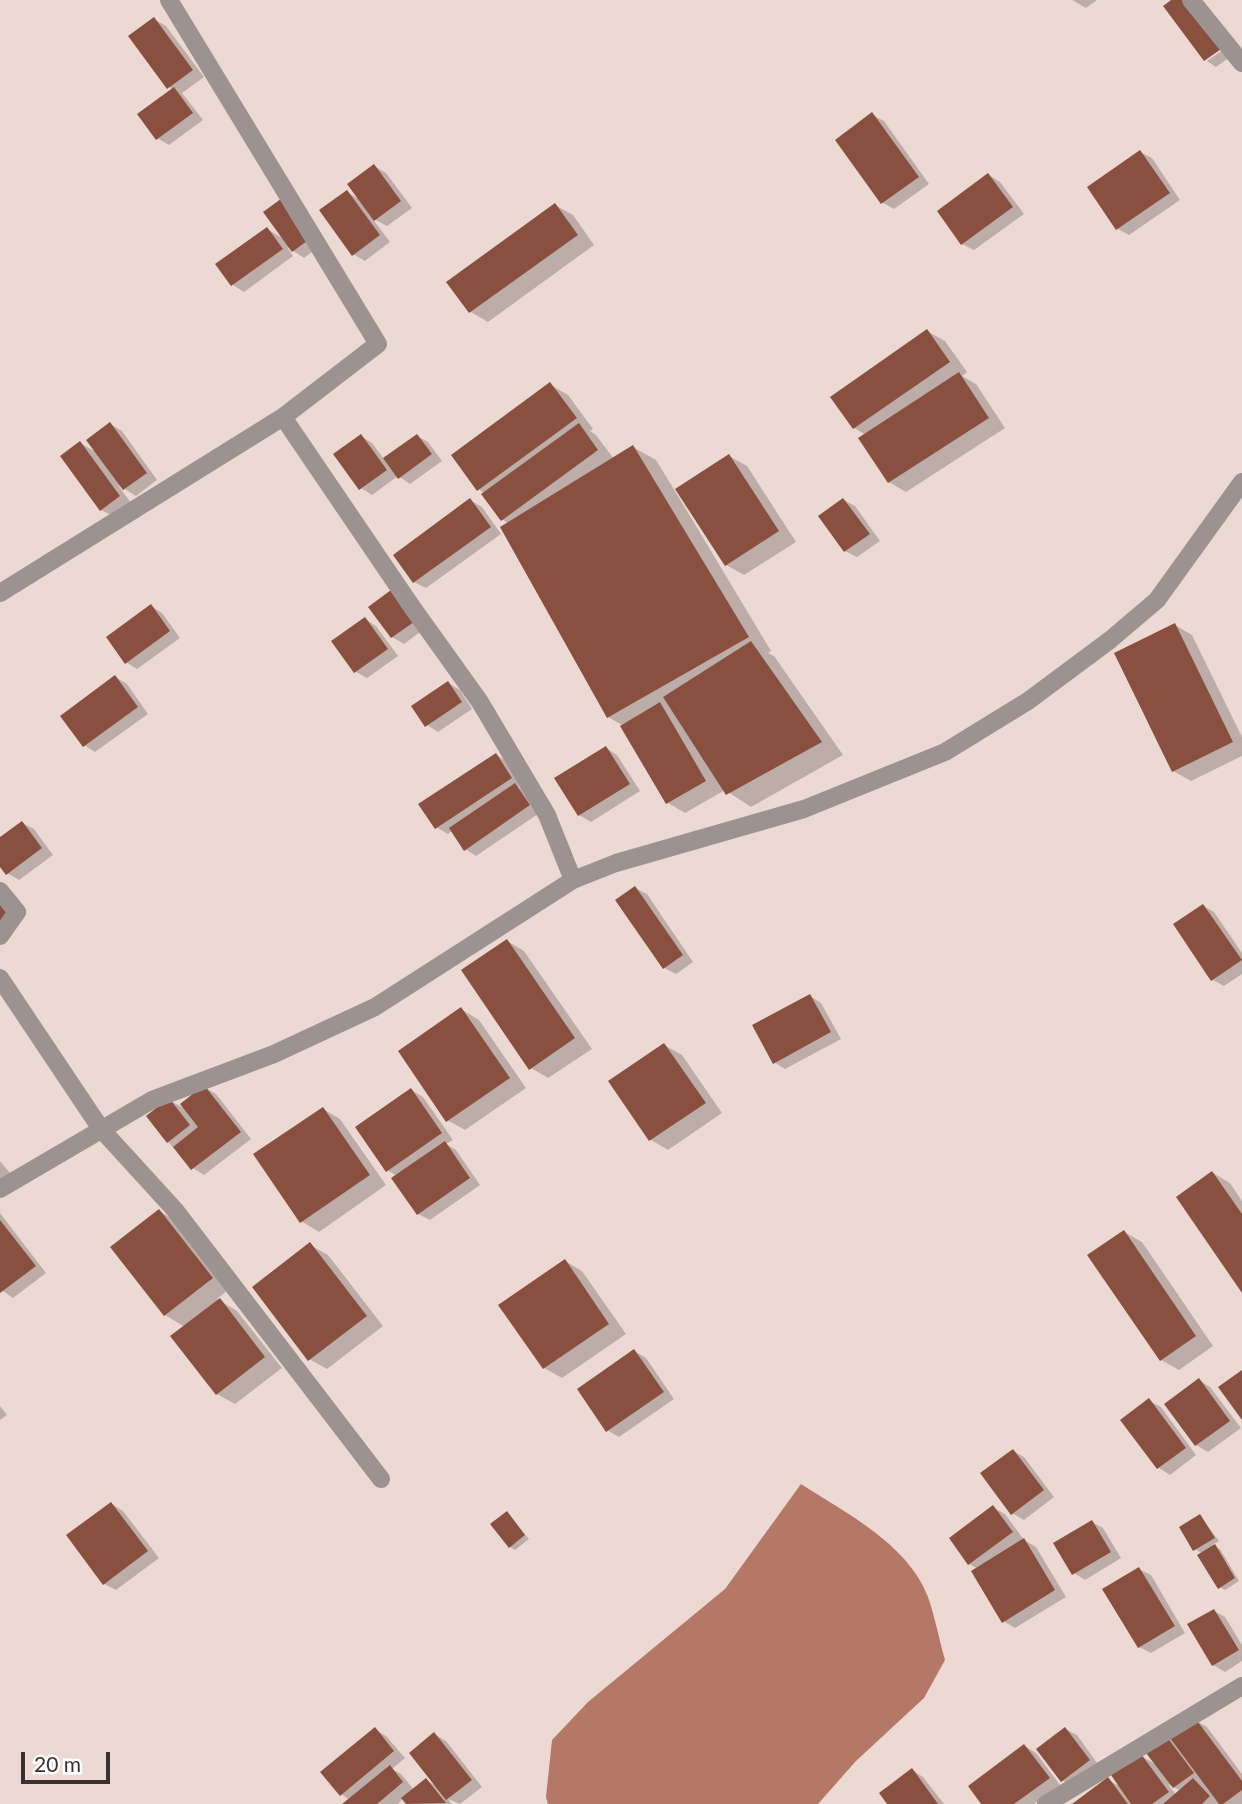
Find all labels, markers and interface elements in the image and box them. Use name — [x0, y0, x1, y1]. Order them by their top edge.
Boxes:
scale bar — [24, 1738, 114, 1782]
text: 20 m — [34, 1751, 81, 1776]

